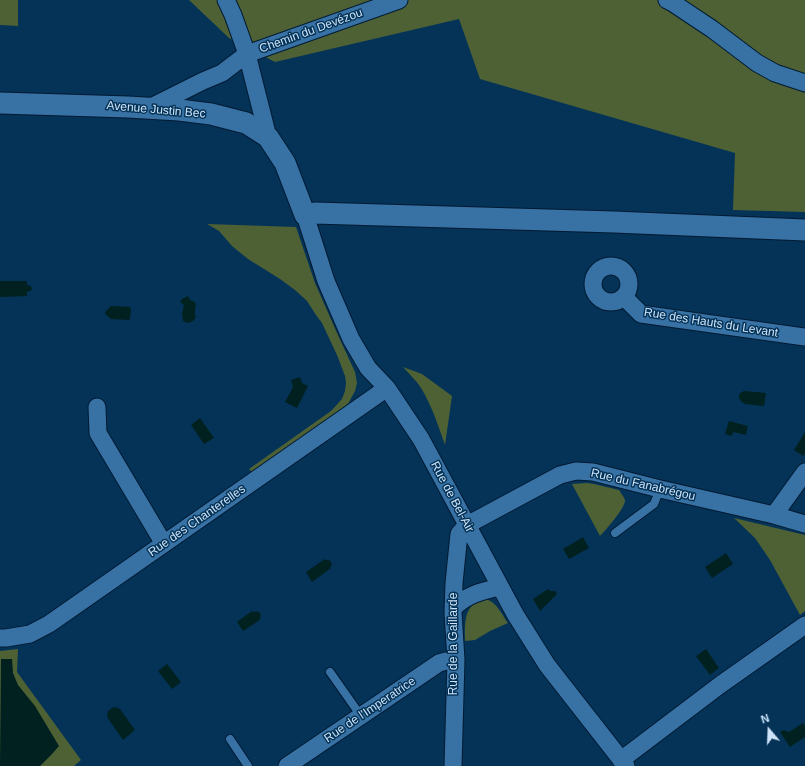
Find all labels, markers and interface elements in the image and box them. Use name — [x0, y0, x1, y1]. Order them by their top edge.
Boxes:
street label: Chemin du Devézou — [257, 6, 365, 56]
street label: Avenue Justin Bec — [106, 99, 206, 121]
street label: Rue des Hauts du Levant — [643, 305, 779, 341]
street label: Rue de Bel-Air — [427, 459, 477, 535]
street label: Rue du Fanabrégou — [589, 466, 697, 504]
street label: Rue des Chanterelles — [146, 482, 248, 560]
street label: Rue de la Gaillarde — [447, 593, 461, 695]
street label: Rue de l'Imperatrice — [322, 674, 418, 746]
north arrow — [749, 710, 789, 750]
text: N — [759, 712, 771, 726]

